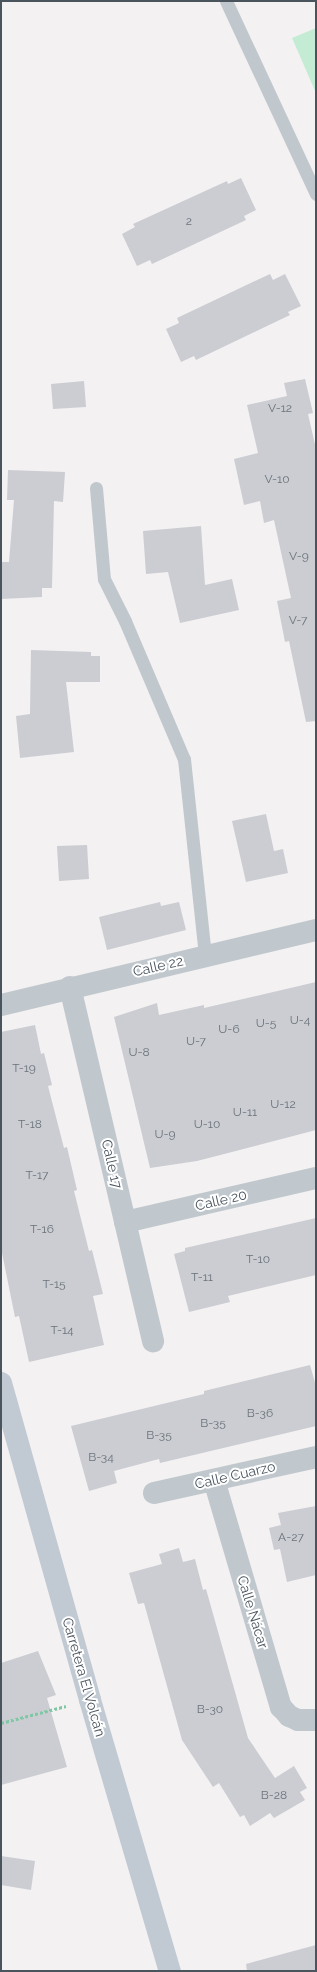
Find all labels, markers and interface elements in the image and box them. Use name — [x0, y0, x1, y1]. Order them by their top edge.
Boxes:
house number: 2 — [186, 215, 192, 229]
house number: V-12 — [268, 402, 292, 416]
house number: V-10 — [264, 473, 290, 487]
house number: V-9 — [289, 550, 309, 564]
house number: V-7 — [289, 614, 307, 628]
street label: Calle 22 — [131, 952, 185, 980]
house number: U-4 — [290, 1014, 310, 1028]
house number: U-5 — [256, 1017, 276, 1031]
house number: U-6 — [218, 1023, 240, 1037]
house number: U-7 — [186, 1035, 206, 1049]
house number: U-8 — [128, 1046, 150, 1060]
house number: T-19 — [12, 1062, 36, 1076]
house number: U-12 — [270, 1098, 296, 1112]
house number: U-11 — [233, 1106, 257, 1120]
house number: T-18 — [18, 1118, 42, 1132]
house number: U-10 — [194, 1118, 220, 1132]
house number: U-9 — [154, 1128, 176, 1142]
street label: Calle 17 — [98, 1138, 126, 1190]
house number: T-17 — [25, 1169, 49, 1183]
street label: Calle 20 — [194, 1186, 248, 1214]
house number: T-16 — [30, 1223, 54, 1237]
house number: T-10 — [246, 1253, 270, 1267]
house number: T-11 — [191, 1271, 213, 1285]
house number: T-15 — [42, 1278, 66, 1292]
house number: T-14 — [50, 1324, 74, 1338]
house number: B-36 — [247, 1407, 273, 1421]
house number: B-35 — [200, 1417, 226, 1431]
house number: B-35 — [146, 1429, 172, 1443]
house number: B-34 — [88, 1451, 114, 1465]
street label: Calle Cuarzo — [193, 1458, 277, 1492]
house number: A-27 — [278, 1531, 304, 1545]
street label: Calle Nácar — [234, 1574, 272, 1650]
street label: Carretera El Volcán — [59, 1615, 109, 1739]
house number: B-30 — [197, 1703, 223, 1717]
house number: B-28 — [261, 1789, 287, 1803]

